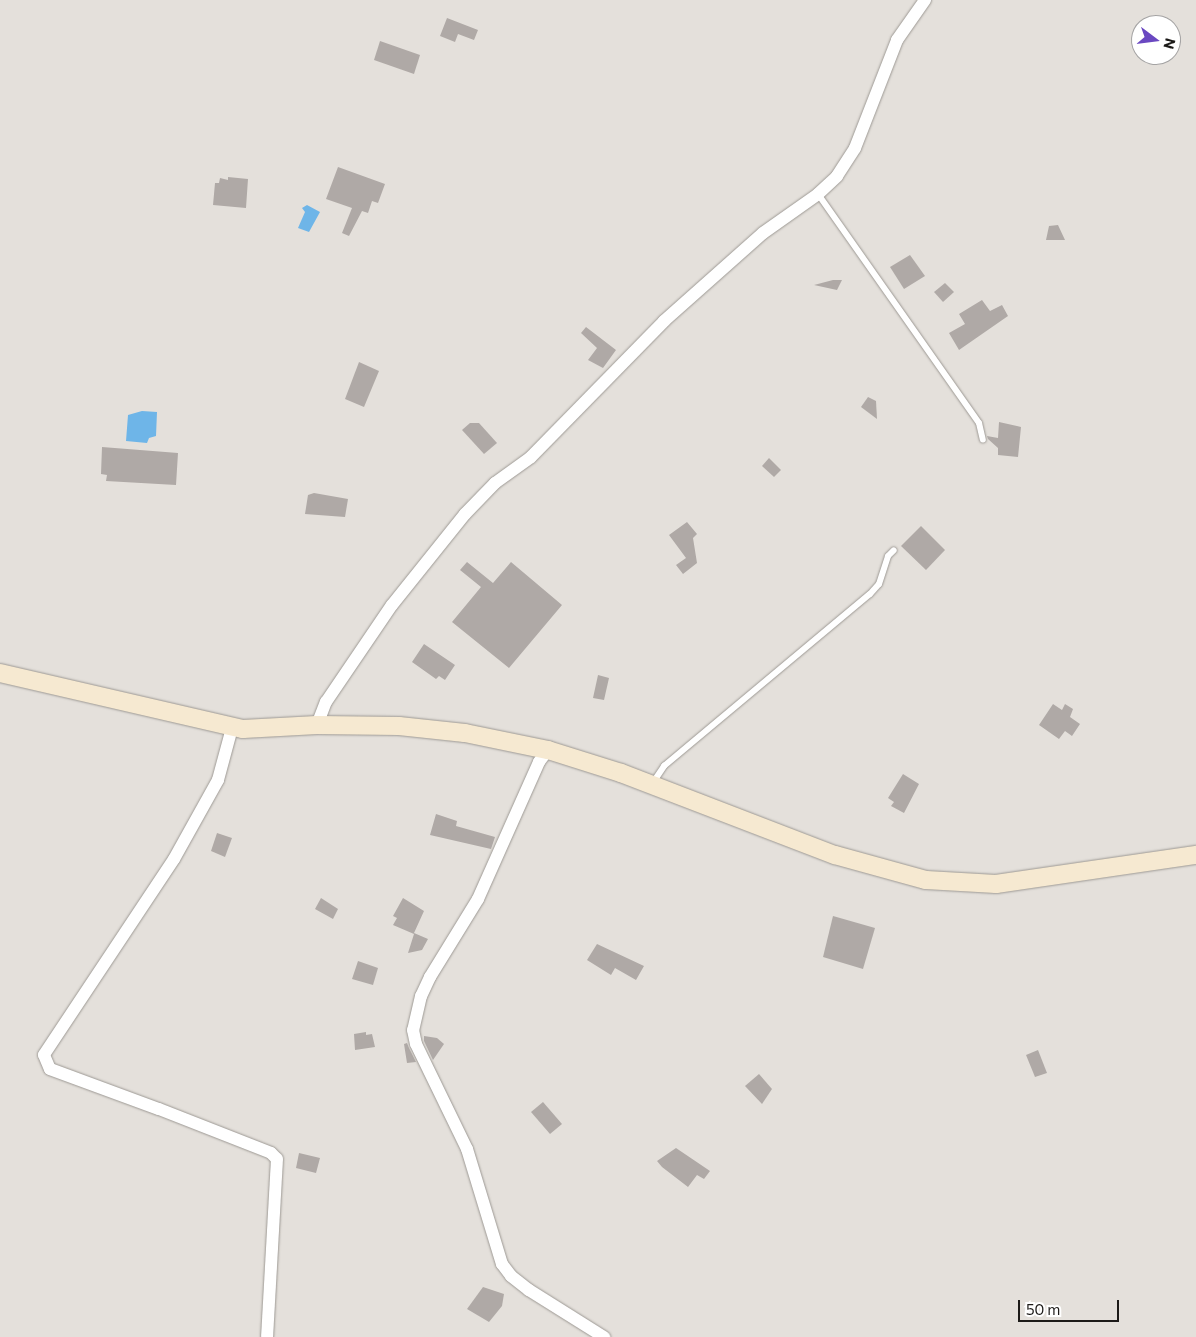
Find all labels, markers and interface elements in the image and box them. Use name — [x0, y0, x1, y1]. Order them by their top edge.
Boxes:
north arrow — [1131, 15, 1181, 65]
text: N — [1160, 36, 1180, 51]
scale bar — [1021, 1290, 1122, 1322]
text: 50 m — [1026, 1300, 1060, 1318]

